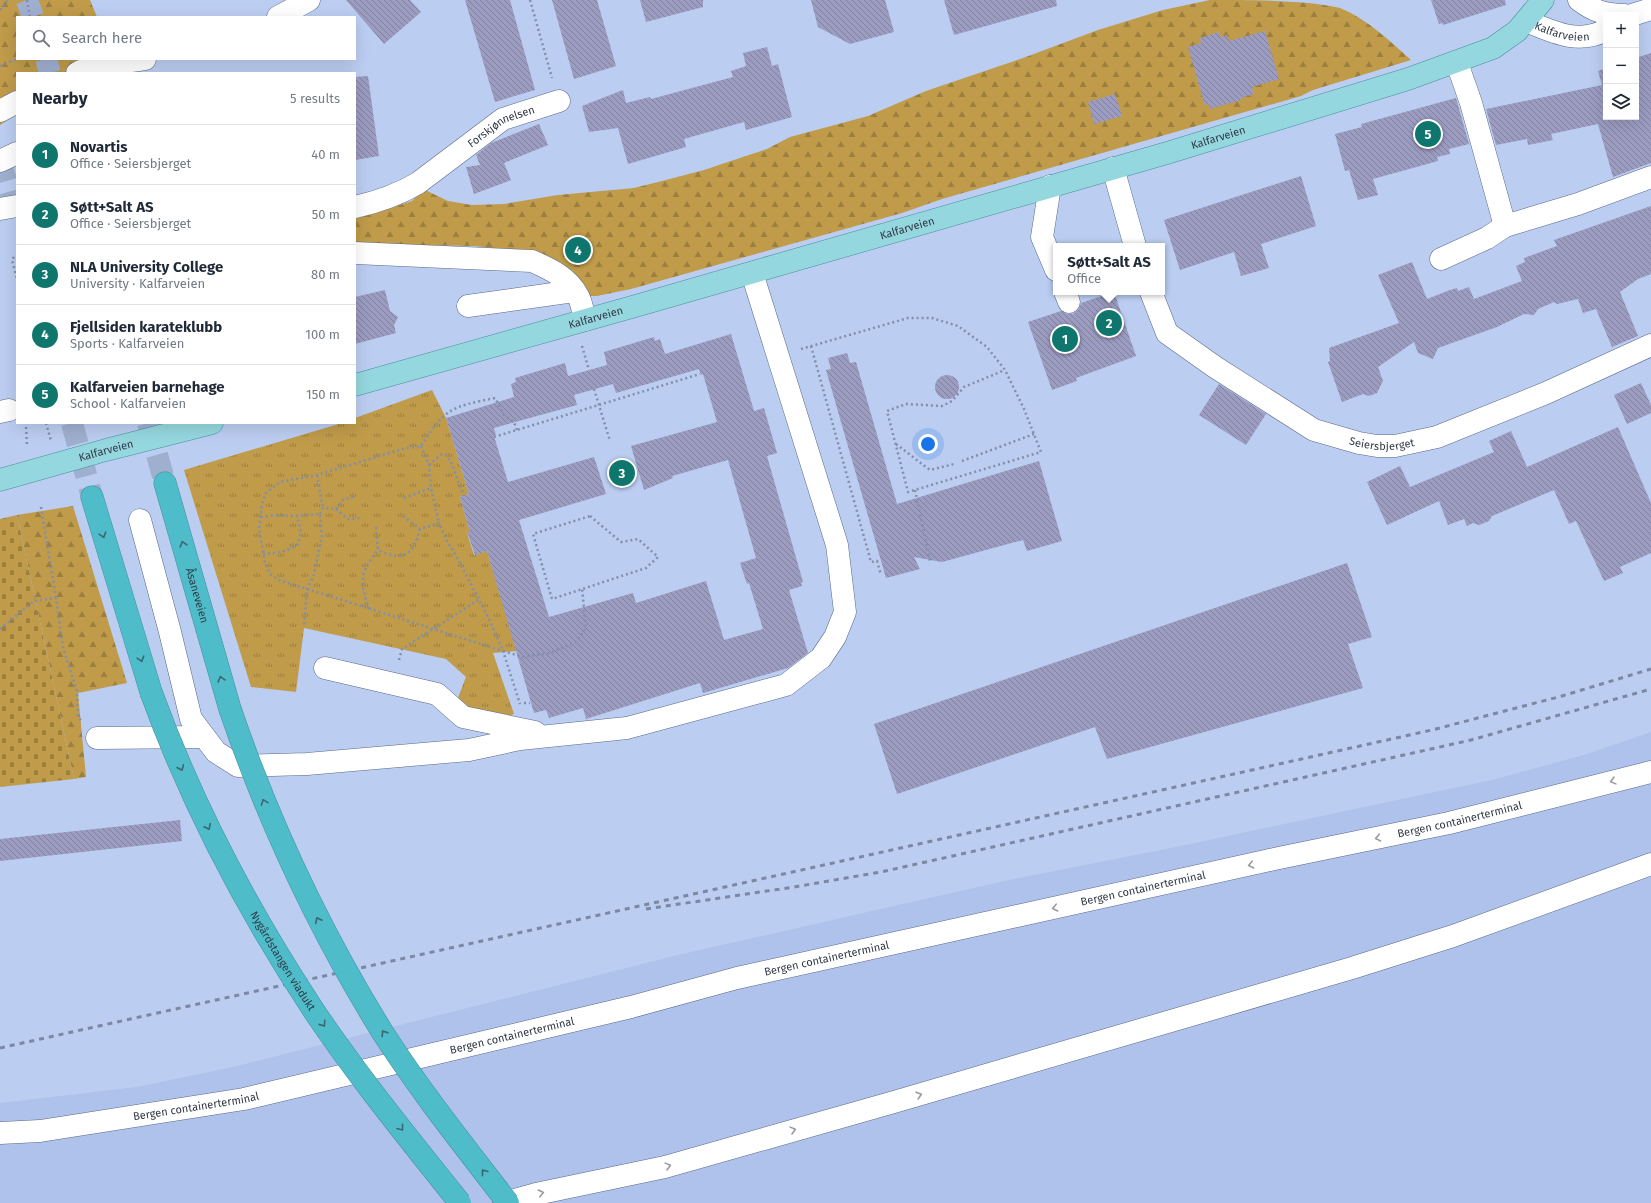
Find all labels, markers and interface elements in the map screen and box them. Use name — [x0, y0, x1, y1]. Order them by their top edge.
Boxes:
map controls — [1603, 12, 1639, 120]
button: + — [1603, 12, 1639, 48]
search box — [16, 16, 356, 60]
street label: Kalfarveien — [1533, 19, 1590, 44]
icon: search — [30, 27, 52, 49]
text: Search here — [62, 29, 142, 47]
button: − — [1603, 48, 1639, 84]
button: layers — [1603, 84, 1639, 120]
text: Nearby — [32, 88, 87, 109]
text: 5 results — [290, 91, 340, 106]
street label: Forskjønnelsen — [465, 103, 536, 150]
pin: 5 — [1415, 119, 1441, 149]
street label: Kalfarveien — [1190, 123, 1247, 152]
text: Novartis — [70, 138, 127, 156]
text: 1 — [42, 147, 48, 162]
text: 40 m — [311, 147, 340, 162]
text: Office · Seiersbjerget — [70, 156, 191, 171]
text: Søtt+Salt AS — [70, 198, 154, 216]
text: 2 — [42, 207, 48, 222]
text: 50 m — [312, 207, 340, 222]
street label: Kalfarveien — [878, 214, 936, 242]
text: Office · Seiersbjerget — [70, 216, 191, 231]
pin: 4 — [565, 235, 591, 265]
popup — [1053, 243, 1165, 295]
text: Søtt+Salt AS — [1067, 253, 1151, 271]
text: NLA University College — [70, 258, 223, 276]
text: 3 — [42, 267, 48, 282]
text: 80 m — [311, 267, 340, 282]
text: Office — [1067, 271, 1101, 286]
text: University · Kalfarveien — [70, 276, 205, 291]
street label: Kalfarveien — [567, 304, 625, 332]
pin: 2 — [1096, 308, 1122, 338]
text: Fjellsiden karateklubb — [70, 318, 222, 336]
pin: 1 — [1052, 324, 1078, 354]
text: 4 — [41, 327, 49, 342]
text: 100 m — [305, 327, 340, 342]
text: Sports · Kalfarveien — [70, 336, 184, 351]
text: Kalfarveien barnehage — [70, 378, 225, 396]
text: 5 — [42, 387, 48, 402]
text: 150 m — [306, 387, 340, 402]
text: School · Kalfarveien — [70, 396, 186, 411]
your location — [918, 434, 938, 454]
street label: Seiersbjerget — [1348, 435, 1416, 453]
street label: Kalfarveien — [77, 437, 135, 464]
pin: 3 — [609, 458, 635, 488]
one-way arrow — [98, 531, 107, 538]
one-way arrow — [179, 541, 188, 548]
street label: Åsaneveien — [183, 566, 211, 625]
one-way arrow — [136, 655, 145, 662]
one-way arrow — [218, 675, 226, 682]
one-way arrow — [176, 764, 184, 771]
one-way arrow — [1610, 776, 1617, 785]
one-way arrow — [261, 799, 269, 806]
street label: Bergen containerterminal — [1396, 799, 1523, 840]
one-way arrow — [203, 823, 211, 831]
one-way arrow — [1375, 833, 1381, 842]
one-way arrow — [1248, 860, 1254, 868]
street label: Bergen containerterminal — [1079, 868, 1207, 909]
one-way arrow — [1052, 904, 1059, 912]
street label: Nygårdstangen viadukt — [247, 909, 318, 1013]
one-way arrow — [316, 917, 323, 925]
street label: Bergen containerterminal — [763, 939, 890, 979]
street label: Bergen containerterminal — [449, 1015, 576, 1057]
one-way arrow — [318, 1019, 325, 1026]
one-way arrow — [381, 1030, 388, 1037]
street label: Bergen containerterminal — [132, 1090, 260, 1123]
one-way arrow — [915, 1091, 922, 1100]
one-way arrow — [396, 1124, 403, 1131]
one-way arrow — [790, 1126, 797, 1135]
one-way arrow — [665, 1162, 672, 1171]
one-way arrow — [482, 1170, 489, 1177]
one-way arrow — [538, 1189, 544, 1197]

